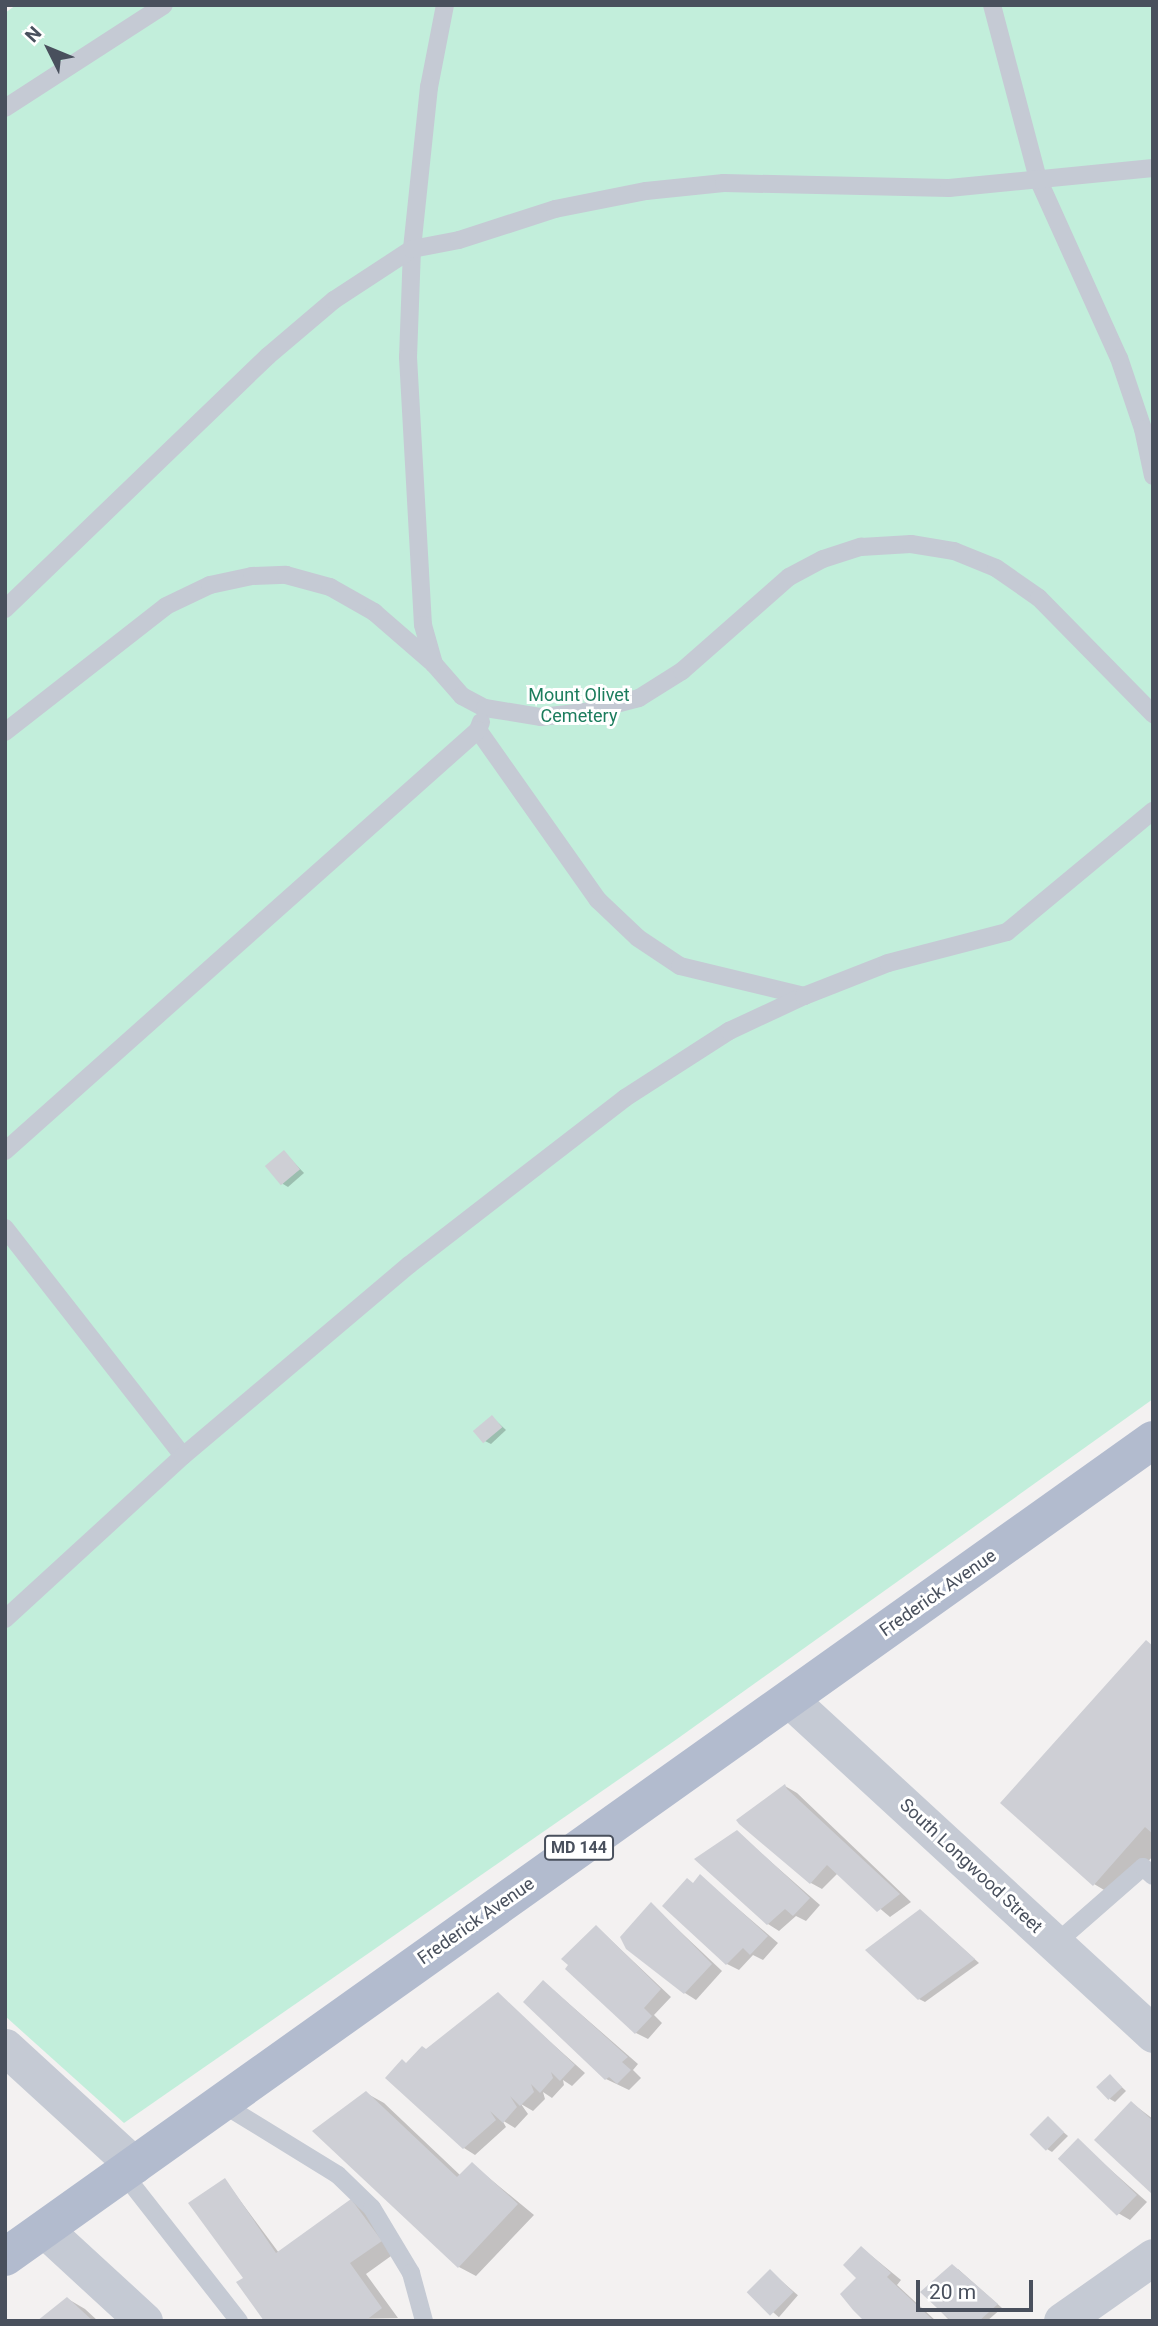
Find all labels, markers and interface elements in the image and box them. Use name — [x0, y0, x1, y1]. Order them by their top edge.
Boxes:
north arrow — [14, 14, 84, 84]
text: N — [20, 22, 46, 47]
park label: Mount Olivet Cemetery — [528, 685, 630, 728]
street label: Frederick Avenue — [876, 1545, 1000, 1641]
street label: South Longwood Street — [895, 1794, 1047, 1938]
road number: MD 144 — [544, 1836, 614, 1860]
street label: Frederick Avenue — [414, 1873, 538, 1969]
scale bar — [920, 2266, 1037, 2310]
text: 20 m — [929, 2280, 976, 2304]

